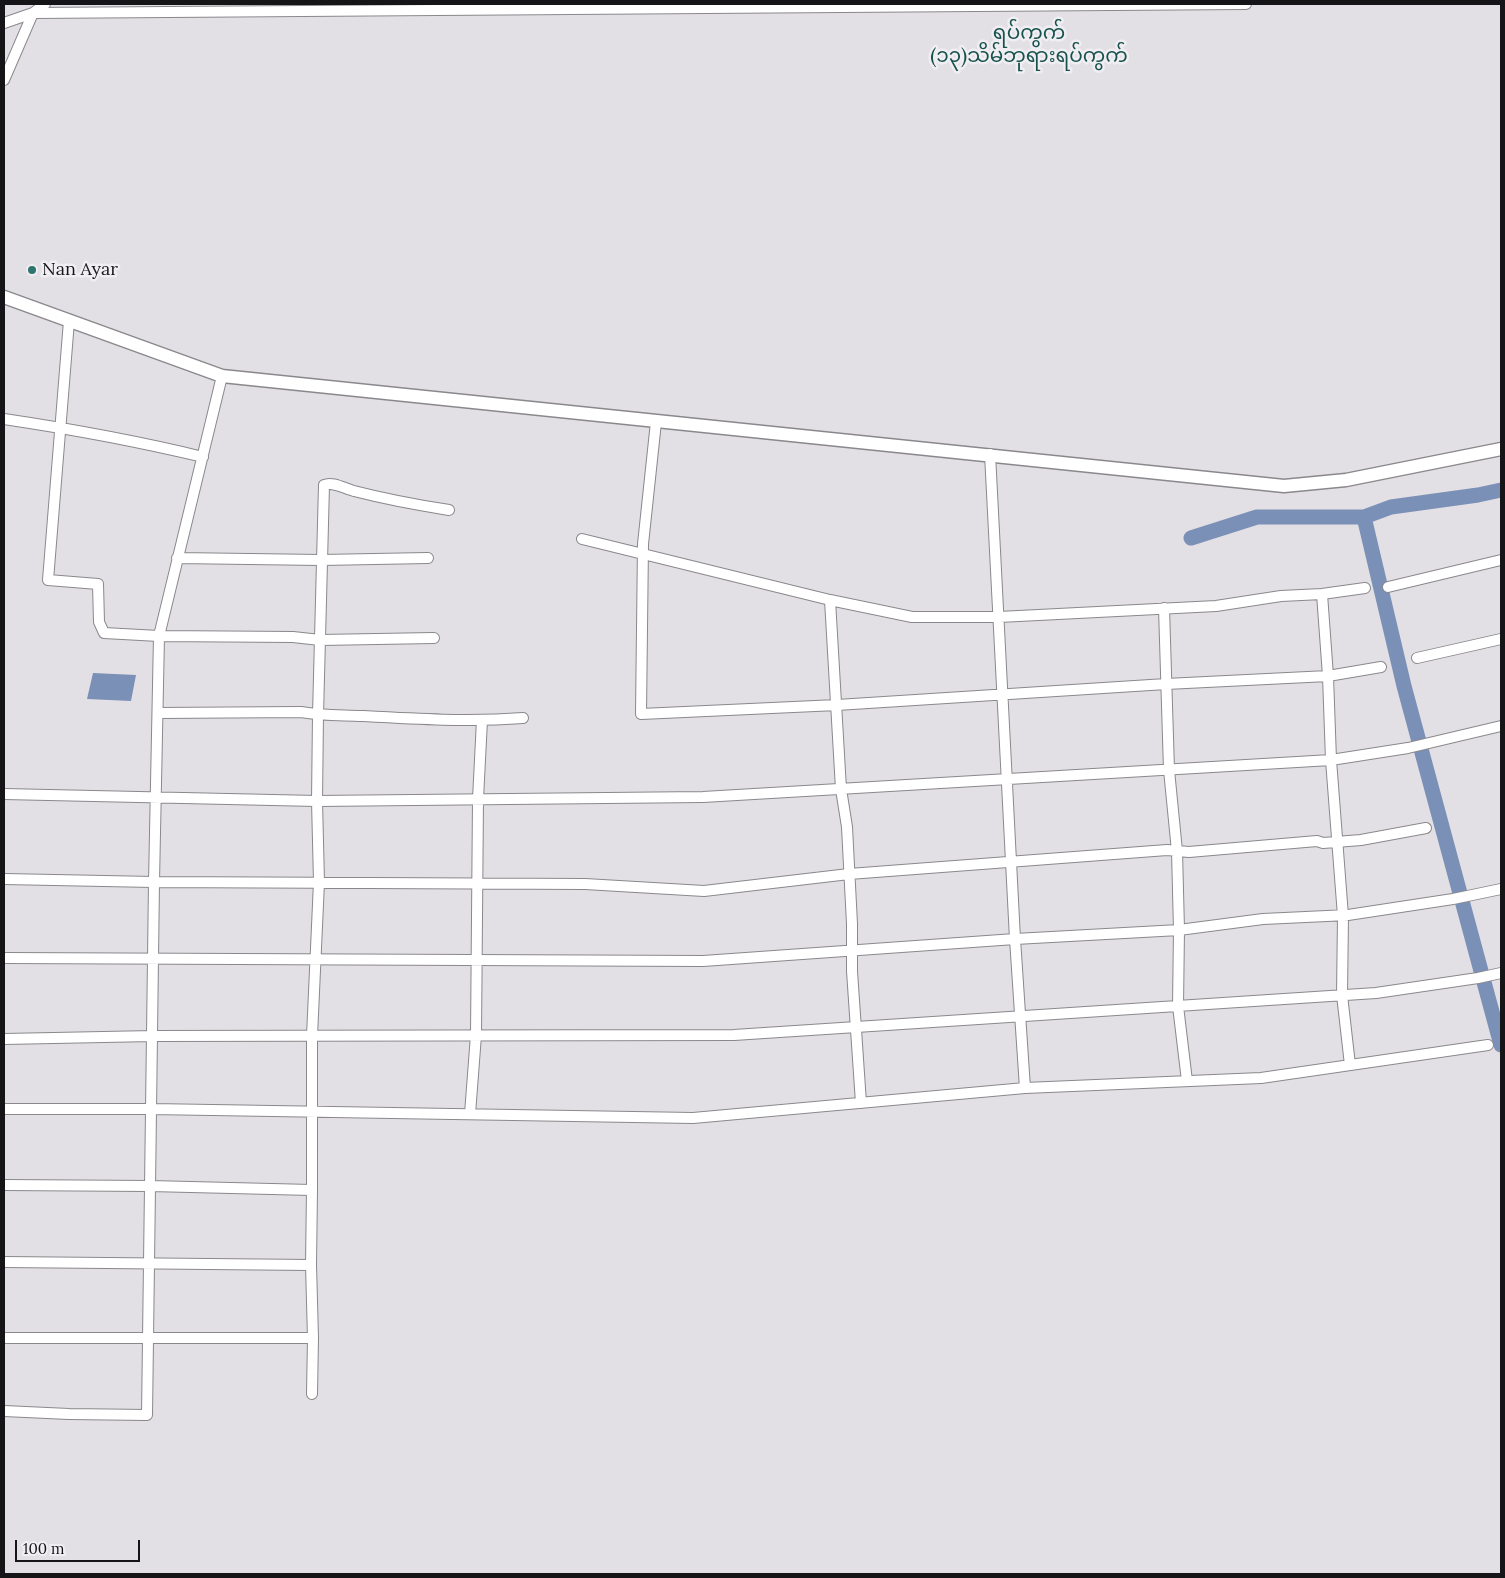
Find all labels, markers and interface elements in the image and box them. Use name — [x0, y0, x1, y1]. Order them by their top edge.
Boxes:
district label: ရပ်ကွက် (၁၃)သိမ်ဘုရားရပ်ကွက် — [930, 21, 1128, 68]
place label: Nan Ayar — [42, 259, 118, 281]
marker: Nan Ayar — [26, 264, 38, 276]
scale bar — [18, 1530, 142, 1562]
text: 100 m — [23, 1539, 64, 1558]

